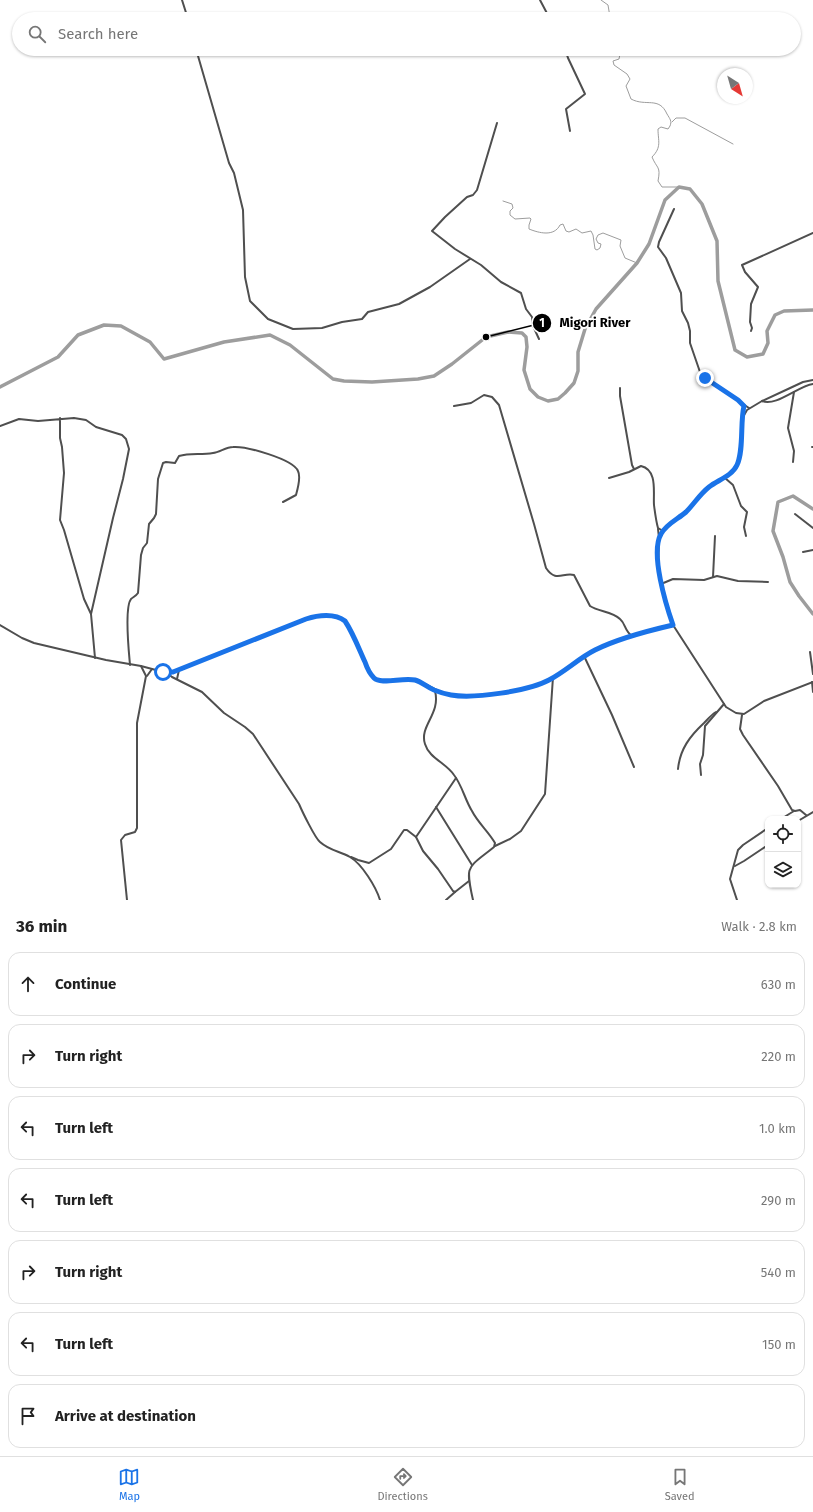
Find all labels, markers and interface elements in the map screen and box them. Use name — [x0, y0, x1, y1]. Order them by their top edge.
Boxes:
search box — [12, 12, 801, 56]
icon: search — [26, 23, 48, 45]
text: Search here — [58, 25, 138, 43]
north arrow — [717, 68, 753, 104]
callout: Migori River — [532, 310, 639, 335]
text: Migori River — [560, 315, 631, 330]
text: 1 — [539, 316, 545, 330]
route end — [696, 369, 714, 387]
route start — [154, 663, 172, 681]
map controls — [765, 816, 801, 888]
button: locate — [765, 816, 801, 852]
button: layers — [765, 852, 801, 888]
text: 36 min — [16, 916, 67, 937]
text: Walk · 2.8 km — [721, 919, 797, 934]
icon: ahead — [17, 973, 39, 995]
text: Continue — [55, 975, 116, 993]
text: 630 m — [761, 977, 796, 992]
icon: right — [17, 1045, 39, 1067]
text: Turn right — [55, 1047, 122, 1065]
text: 220 m — [761, 1049, 796, 1064]
icon: left — [17, 1117, 39, 1139]
text: Turn left — [55, 1119, 113, 1137]
text: 1.0 km — [759, 1121, 796, 1136]
icon: left — [17, 1189, 39, 1211]
text: Turn left — [55, 1191, 113, 1209]
text: 290 m — [761, 1193, 796, 1208]
icon: right — [17, 1261, 39, 1283]
text: Turn right — [55, 1263, 122, 1281]
text: 540 m — [761, 1265, 796, 1280]
icon: left — [17, 1333, 39, 1355]
text: Turn left — [55, 1335, 113, 1353]
text: 150 m — [762, 1337, 796, 1352]
icon: arrive — [17, 1405, 39, 1427]
text: Arrive at destination — [55, 1407, 196, 1425]
tab: Map — [118, 1466, 140, 1503]
tab: Directions — [377, 1466, 428, 1503]
tab: Saved — [665, 1466, 695, 1503]

